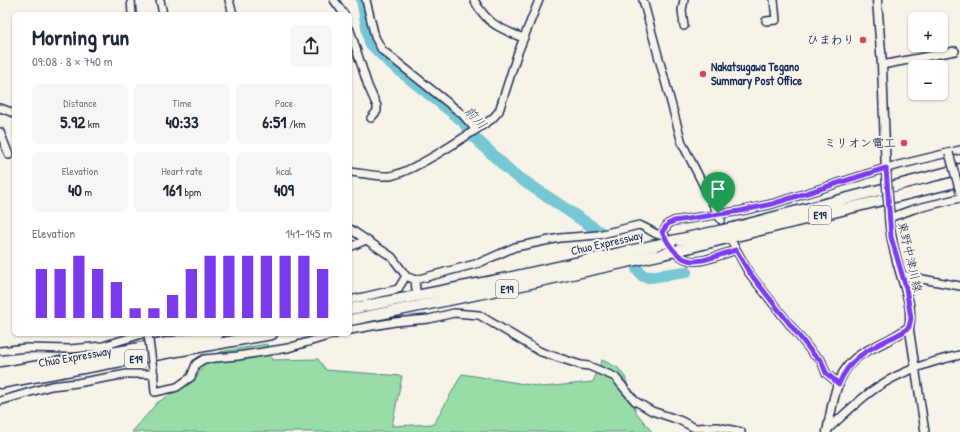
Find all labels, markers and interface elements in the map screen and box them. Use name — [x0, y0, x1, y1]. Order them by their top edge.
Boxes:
map controls — [908, 12, 948, 100]
button: + — [908, 12, 948, 52]
text: Morning run — [32, 22, 129, 52]
button: share — [290, 25, 332, 67]
place label: ひまわり — [807, 31, 855, 48]
marker: ひまわり — [858, 35, 868, 45]
text: 09:08 · 8 × 740 m — [32, 52, 113, 70]
place label: Nakatsugawa Tegano Summary Post Office — [711, 58, 802, 90]
button: − — [908, 60, 948, 100]
marker: Nakatsugawa Tegano Summary Post Office — [698, 69, 708, 79]
text: Distance — [63, 96, 97, 110]
text: Time — [172, 96, 192, 110]
text: Pace — [275, 96, 293, 110]
water label: 前川 — [461, 101, 491, 133]
text: 5.92 — [60, 110, 85, 133]
text: 40:33 — [165, 110, 199, 133]
text: 6:51 — [262, 110, 286, 133]
text: km — [85, 117, 100, 131]
text: /km — [286, 117, 306, 131]
place label: ミリオン電工 — [824, 134, 896, 151]
marker: ミリオン電工 — [899, 138, 909, 148]
text: Elevation — [62, 164, 98, 178]
text: Heart rate — [161, 164, 203, 178]
text: kcal — [276, 164, 292, 178]
pin — [701, 172, 735, 213]
text: 40 — [68, 178, 82, 201]
text: 161 — [163, 178, 182, 201]
text: 409 — [274, 178, 294, 201]
icon: arrive — [707, 178, 729, 200]
text: m — [82, 185, 92, 199]
text: bpm — [182, 185, 201, 199]
road number: E19 — [809, 206, 831, 224]
street label: 東野中津川線 — [894, 220, 927, 294]
text: Elevation — [32, 224, 75, 242]
text: 141–145 m — [285, 224, 332, 242]
street label: Chuo Expressway — [569, 226, 645, 259]
road number: E19 — [496, 280, 518, 298]
street label: Chuo Expressway — [37, 342, 113, 371]
road number: E19 — [125, 350, 147, 368]

